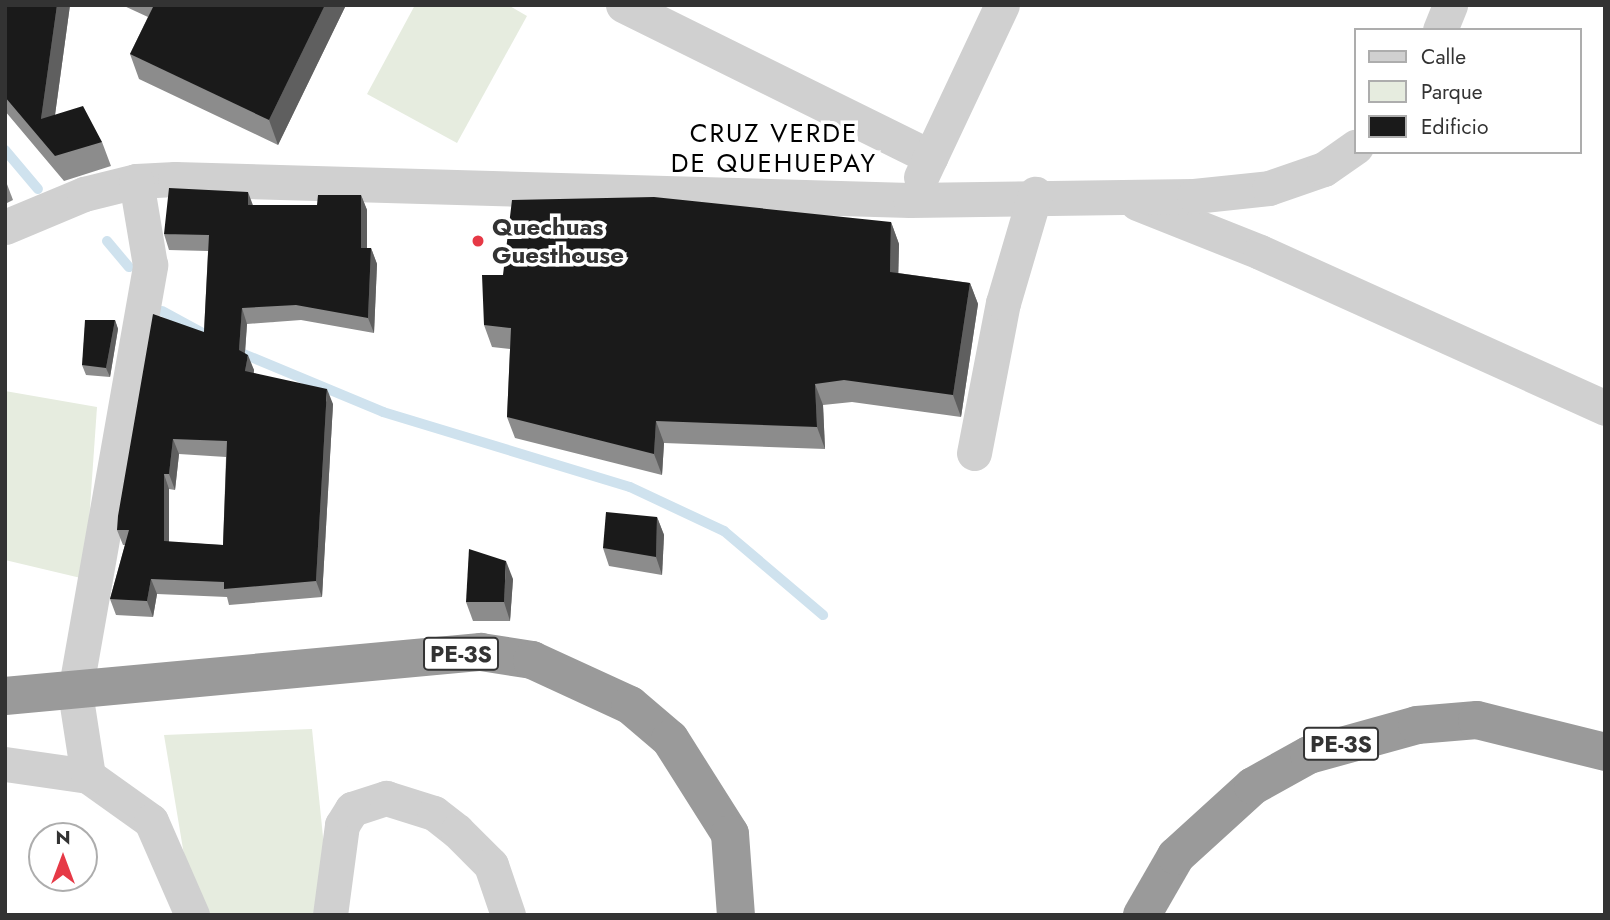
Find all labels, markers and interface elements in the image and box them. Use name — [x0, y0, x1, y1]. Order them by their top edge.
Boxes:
legend — [1354, 28, 1582, 154]
text: Calle — [1421, 42, 1466, 72]
text: Parque — [1421, 77, 1483, 107]
text: Edificio — [1421, 112, 1488, 142]
district label: CRUZ VERDE DE QUEHUEPAY — [672, 118, 876, 180]
place label: Quechuas Guesthouse — [492, 213, 624, 269]
marker: Quechuas Guesthouse — [470, 233, 486, 249]
road number: PE-3S — [422, 634, 500, 674]
road number: PE-3S — [1302, 724, 1380, 764]
north arrow — [28, 822, 98, 892]
text: N — [55, 824, 71, 851]

